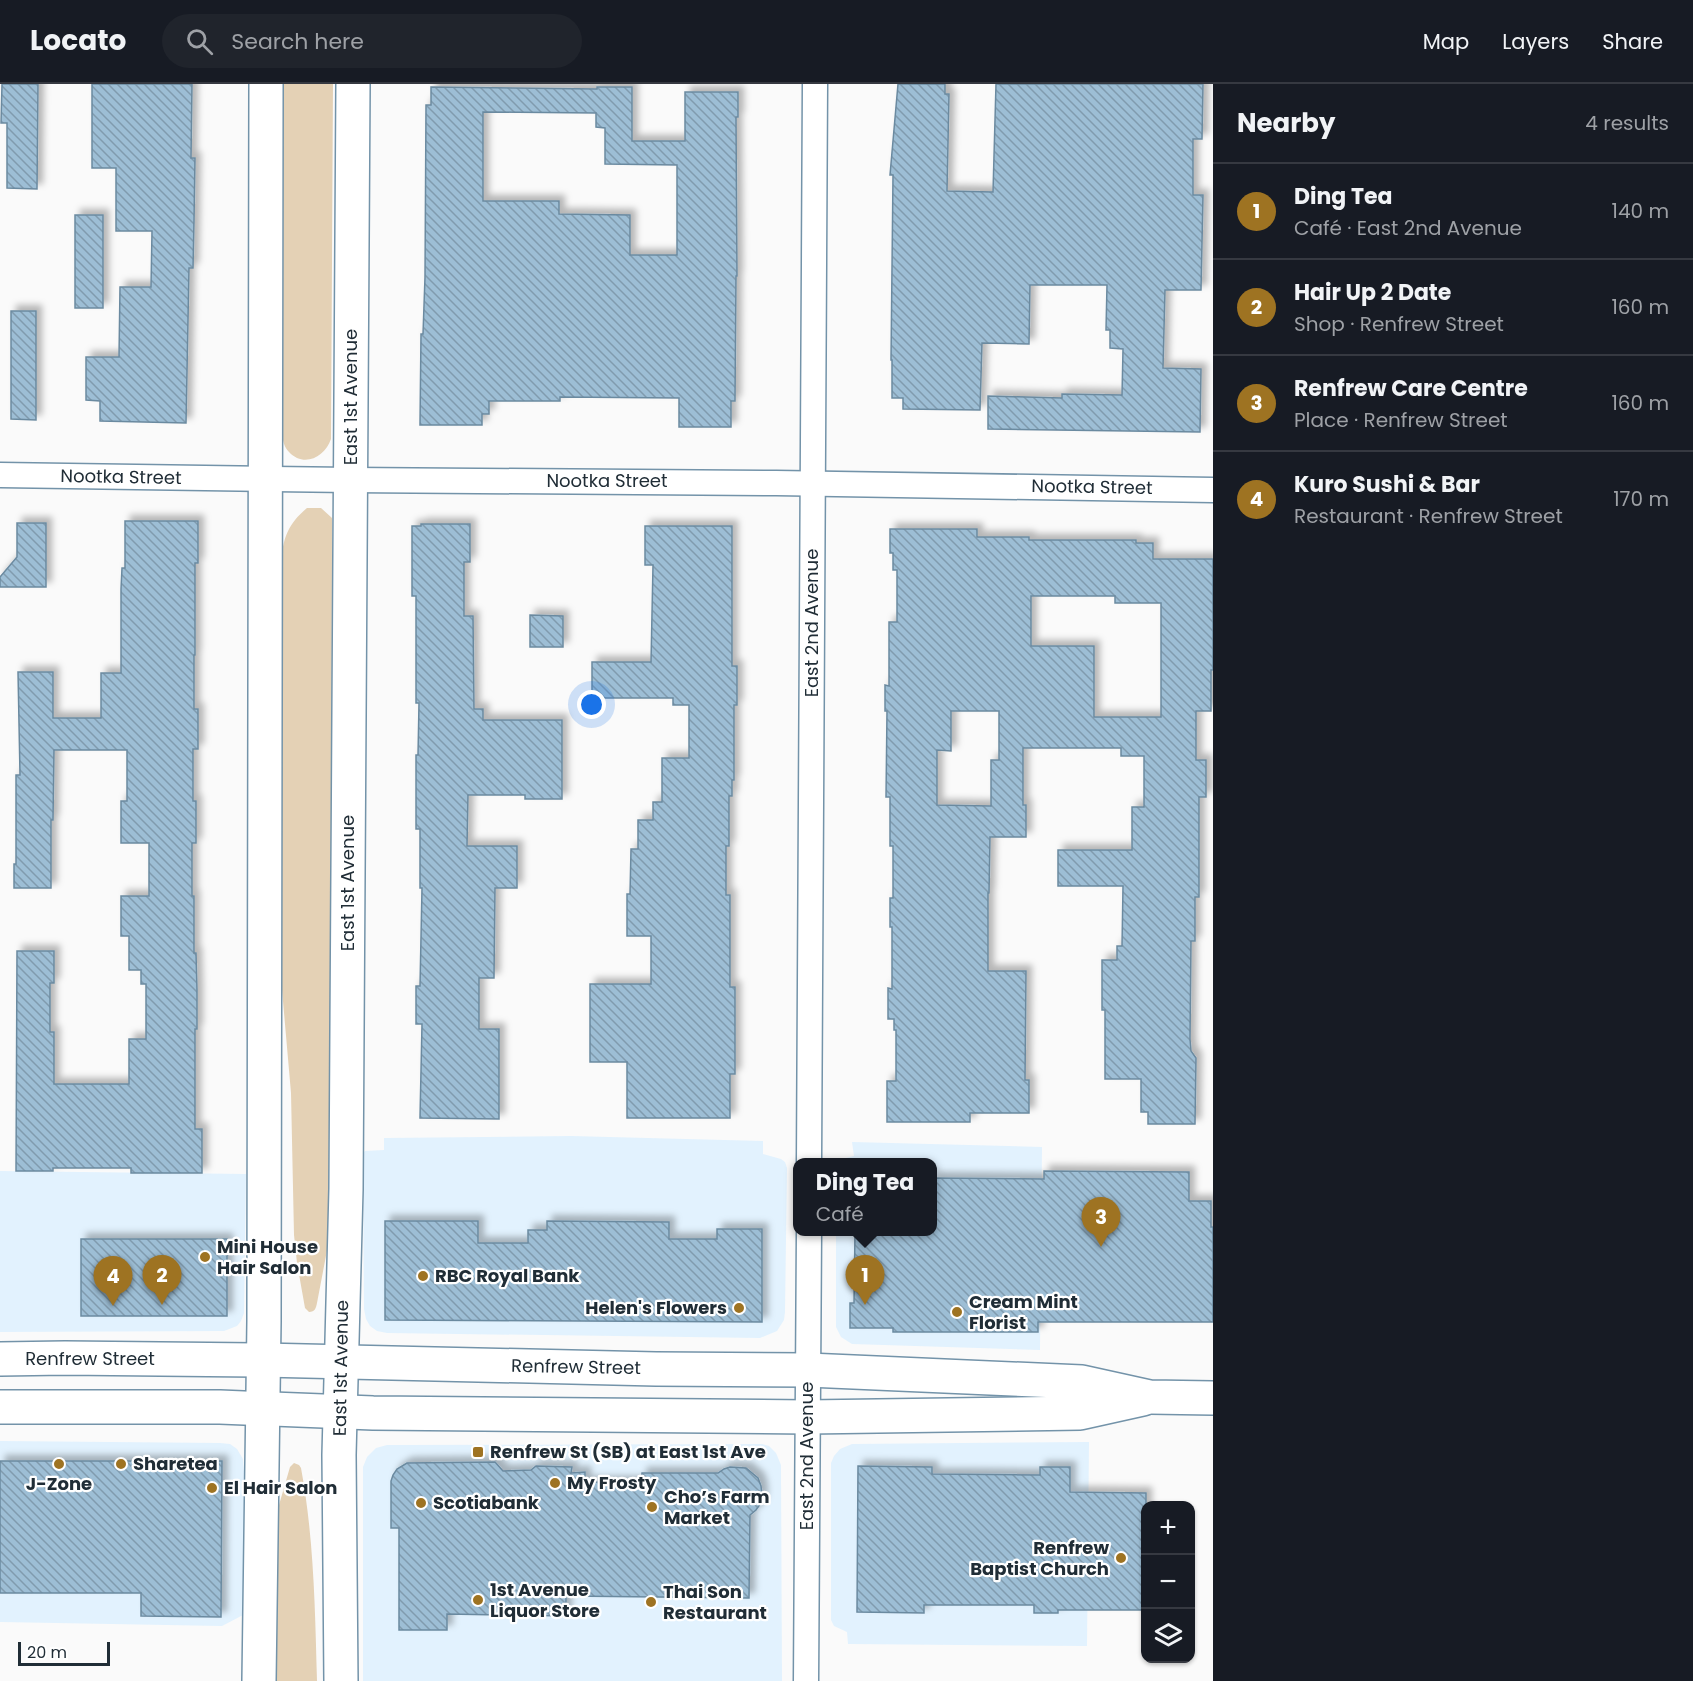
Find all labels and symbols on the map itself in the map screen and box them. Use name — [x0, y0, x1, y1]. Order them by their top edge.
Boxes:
street label: East 1st Avenue — [338, 329, 363, 465]
street label: Nootka Street — [60, 463, 182, 490]
street label: Nootka Street — [546, 468, 668, 493]
street label: Nootka Street — [1031, 473, 1153, 500]
street label: East 2nd Avenue — [799, 549, 824, 697]
your location — [577, 690, 606, 719]
street label: East 1st Avenue — [335, 815, 360, 951]
pin: 3 — [1082, 1198, 1120, 1247]
place label: Mini House Hair Salon — [217, 1234, 318, 1280]
marker: Mini House Hair Salon — [198, 1250, 212, 1264]
pin: 4 — [94, 1256, 132, 1306]
pin: 2 — [142, 1256, 182, 1305]
pin: 1 — [846, 1256, 884, 1305]
place label: RBC Royal Bank — [435, 1263, 580, 1288]
marker: RBC Royal Bank — [416, 1269, 430, 1283]
place label: Cream Mint Florist — [969, 1289, 1078, 1335]
place label: Helen's Flowers — [585, 1295, 727, 1320]
street label: East 1st Avenue — [327, 1300, 354, 1436]
marker: Helen's Flowers — [732, 1301, 746, 1315]
marker: Cream Mint Florist — [950, 1305, 964, 1319]
street label: Renfrew Street — [25, 1346, 155, 1371]
street label: Renfrew Street — [511, 1353, 641, 1380]
street label: East 2nd Avenue — [794, 1382, 819, 1530]
place label: Renfrew St (SB) at East 1st Ave — [490, 1439, 766, 1464]
marker: Renfrew St (SB) at East 1st Ave — [471, 1445, 485, 1459]
place label: Sharetea — [133, 1451, 218, 1476]
marker: J-Zone — [52, 1457, 66, 1471]
marker: Sharetea — [114, 1457, 128, 1471]
place label: My Frosty — [567, 1470, 657, 1495]
place label: J-Zone — [26, 1471, 92, 1496]
place label: El Hair Salon — [224, 1475, 337, 1500]
marker: My Frosty — [548, 1476, 562, 1490]
marker: El Hair Salon — [205, 1481, 219, 1495]
place label: Cho’s Farm Market — [664, 1484, 770, 1530]
place label: Scotiabank — [433, 1490, 540, 1515]
marker: Scotiabank — [414, 1496, 428, 1510]
marker: Cho’s Farm Market — [645, 1500, 659, 1514]
place label: Renfrew Baptist Church — [970, 1535, 1109, 1581]
marker: Renfrew Baptist Church — [1114, 1551, 1128, 1565]
place label: 1st Avenue Liquor Store — [490, 1577, 600, 1623]
place label: Thai Son Restaurant — [663, 1579, 767, 1625]
marker: 1st Avenue Liquor Store — [471, 1593, 485, 1607]
marker: Thai Son Restaurant — [644, 1595, 658, 1609]
scale bar — [18, 1639, 110, 1666]

